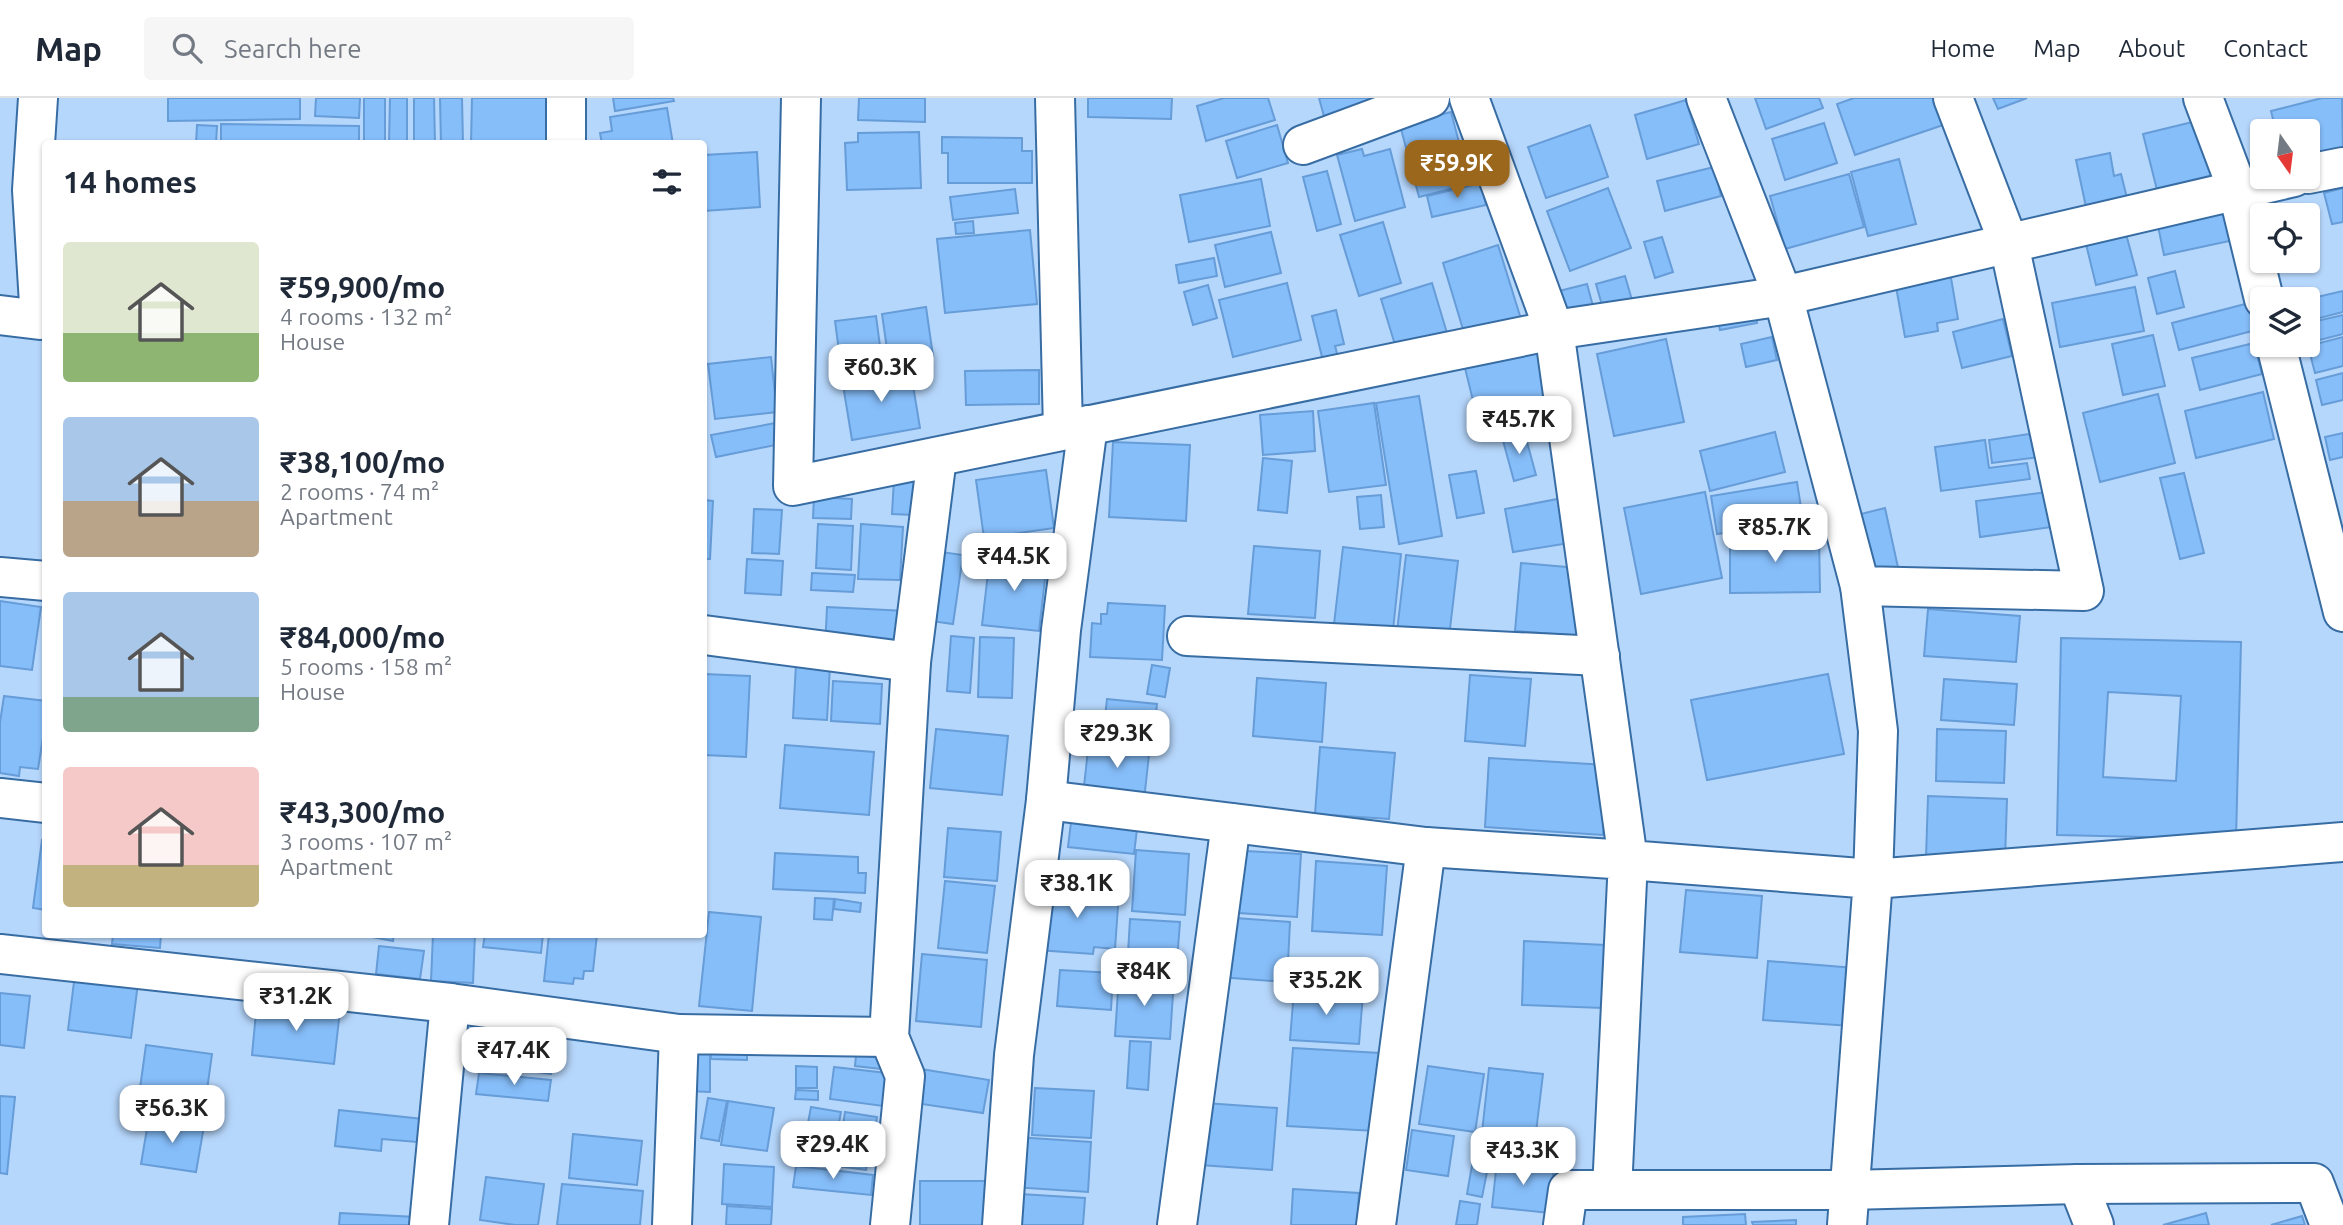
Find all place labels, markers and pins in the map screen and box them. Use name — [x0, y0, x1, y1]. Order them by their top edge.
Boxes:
pin: ₹59.9K — [1400, 140, 1514, 200]
pin: ₹60.3K — [824, 344, 938, 404]
pin: ₹45.7K — [1462, 396, 1576, 456]
pin: ₹85.7K — [1718, 504, 1832, 564]
pin: ₹44.5K — [957, 533, 1071, 593]
pin: ₹29.3K — [1060, 710, 1174, 770]
pin: ₹38.1K — [1020, 860, 1134, 920]
pin: ₹84K — [1103, 948, 1185, 1008]
pin: ₹35.2K — [1269, 958, 1383, 1017]
pin: ₹31.2K — [239, 974, 353, 1033]
pin: ₹47.4K — [457, 1028, 571, 1087]
pin: ₹56.3K — [115, 1086, 229, 1145]
pin: ₹29.4K — [776, 1122, 890, 1181]
pin: ₹43.3K — [1466, 1128, 1580, 1187]

